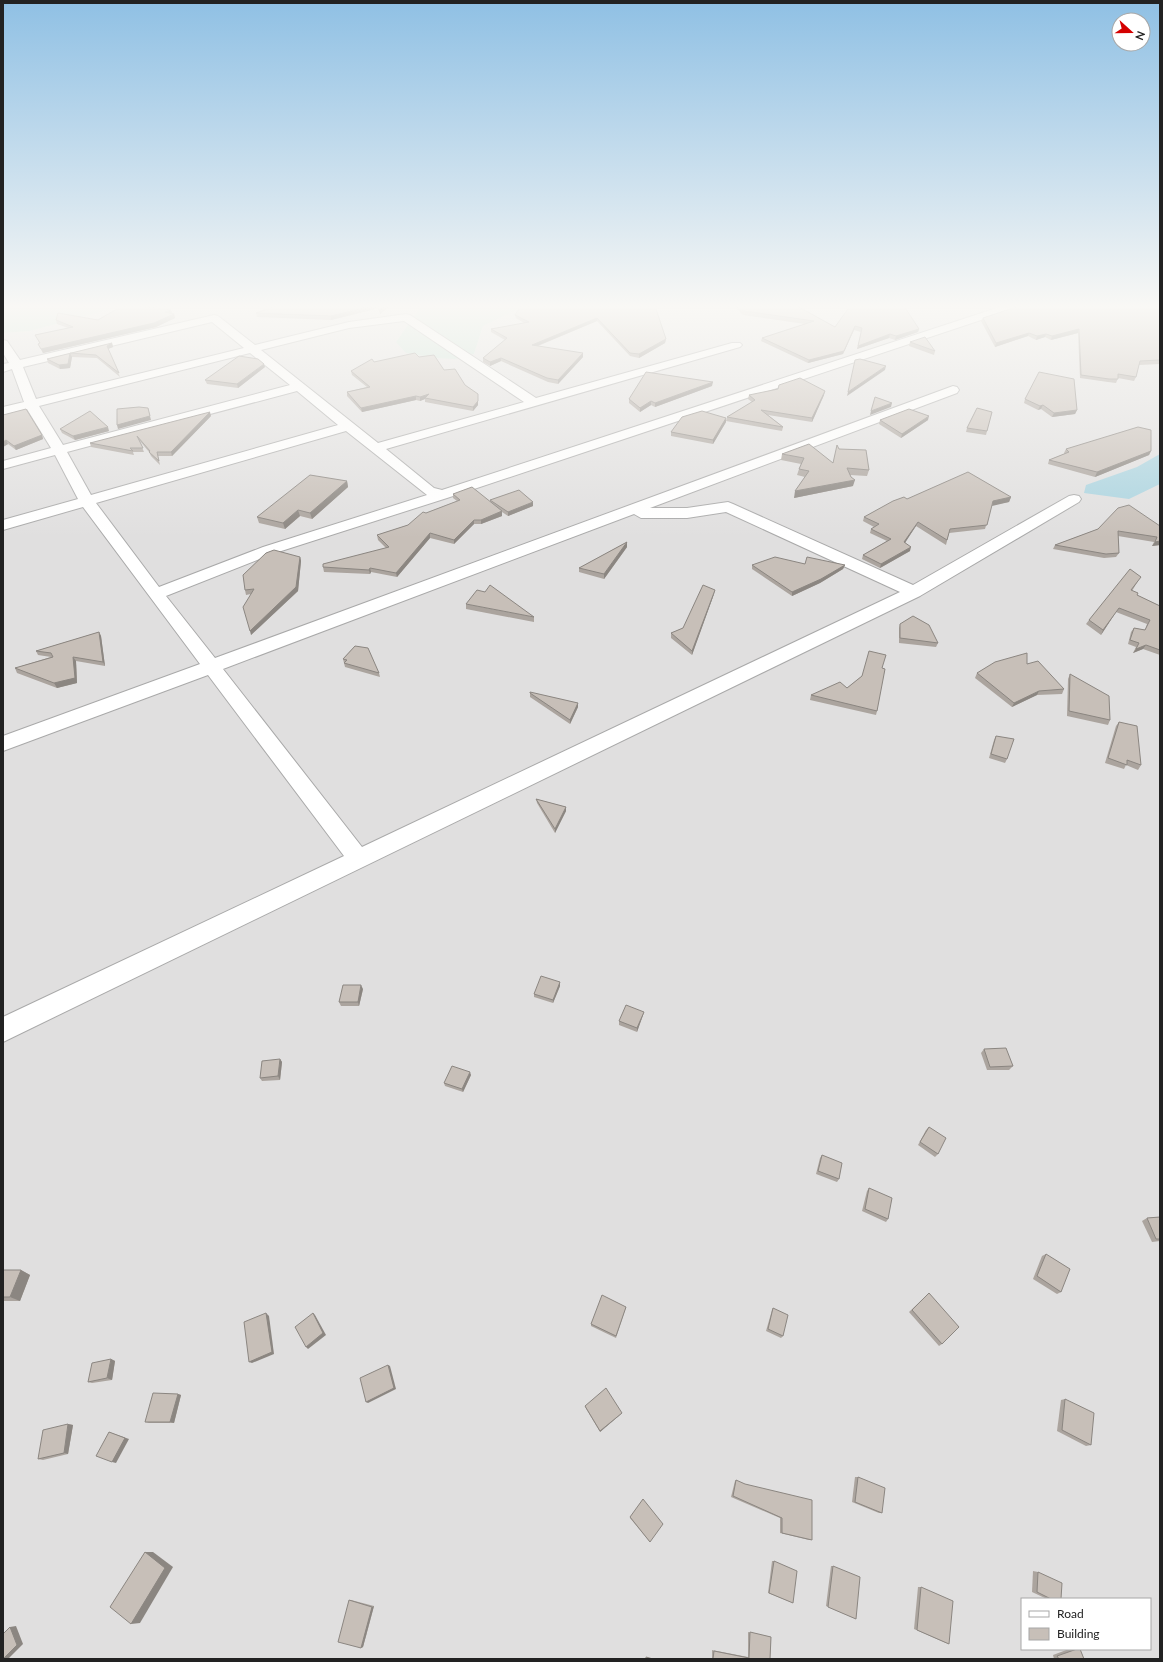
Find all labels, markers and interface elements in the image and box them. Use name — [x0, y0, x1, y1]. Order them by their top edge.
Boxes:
north arrow — [1111, 12, 1151, 52]
text: N — [1133, 29, 1148, 42]
legend — [1021, 1598, 1151, 1650]
text: Road — [1057, 1606, 1084, 1621]
text: Building — [1057, 1626, 1100, 1641]

